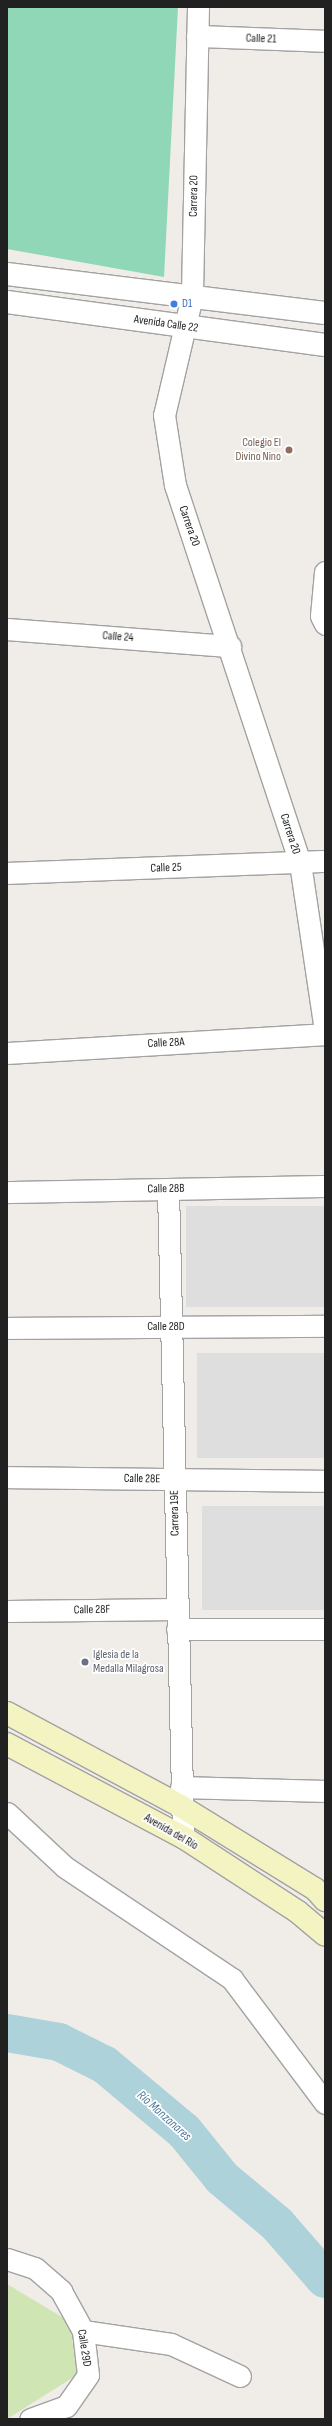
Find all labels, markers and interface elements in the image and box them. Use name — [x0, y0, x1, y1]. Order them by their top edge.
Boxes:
street label: Calle 21 — [245, 31, 277, 47]
street label: Carrera 20 — [186, 175, 202, 217]
place label: D1 — [182, 297, 192, 311]
marker: D1 — [169, 299, 179, 309]
street label: Avenida Calle 22 — [133, 312, 199, 336]
place label: Colegio El Divino Nino — [235, 436, 281, 464]
marker: Colegio El Divino Nino — [284, 445, 294, 455]
street label: Carrera 20 — [175, 504, 203, 548]
street label: Calle 24 — [102, 629, 134, 645]
street label: Carrera 20 — [277, 812, 303, 856]
street label: Calle 25 — [150, 860, 182, 876]
street label: Calle 28A — [147, 1035, 185, 1051]
street label: Calle 28B — [147, 1181, 185, 1197]
street label: Calle 28D — [147, 1320, 185, 1334]
street label: Calle 28E — [124, 1471, 160, 1487]
street label: Carrera 19E — [167, 1490, 183, 1536]
street label: Calle 28F — [74, 1602, 110, 1618]
place label: Iglesia de la Medalla Milagrosa — [93, 1648, 164, 1676]
marker: Iglesia de la Medalla Milagrosa — [80, 1657, 90, 1667]
street label: Avenida del Río — [141, 1811, 201, 1853]
water label: Río Manzanares — [134, 2088, 194, 2144]
street label: Calle 29D — [74, 2328, 94, 2368]

